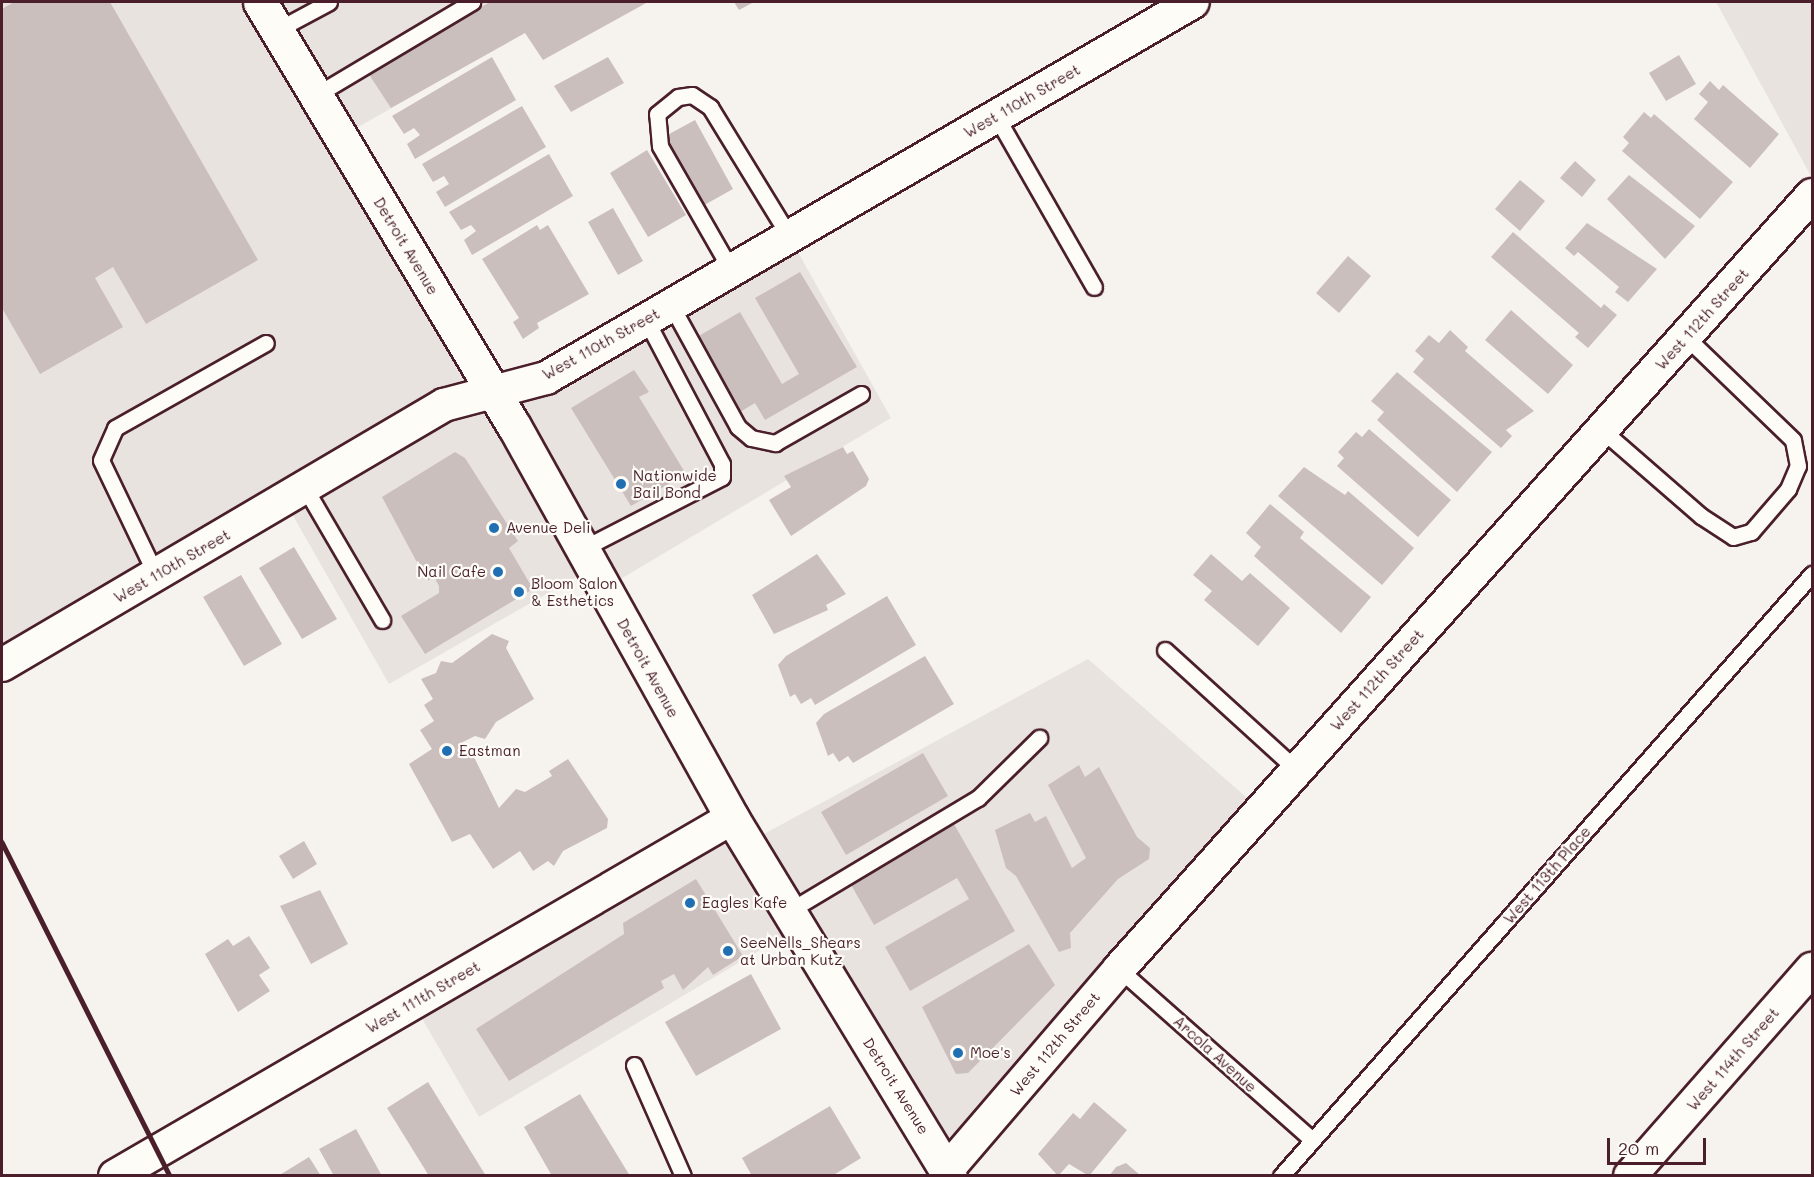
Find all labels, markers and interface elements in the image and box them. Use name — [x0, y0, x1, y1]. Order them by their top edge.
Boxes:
street label: West 110th Street — [961, 60, 1083, 142]
street label: Detroit Avenue — [370, 194, 442, 298]
street label: West 112th Street — [1652, 264, 1752, 374]
street label: West 110th Street — [539, 304, 663, 384]
place label: Nationwide Bail Bond — [633, 466, 717, 501]
marker: Nationwide Bail Bond — [614, 477, 628, 491]
place label: Avenue Deli — [506, 519, 591, 537]
marker: Avenue Deli — [487, 521, 501, 535]
street label: West 110th Street — [111, 525, 233, 607]
place label: Nail Cafe — [417, 563, 486, 581]
marker: Nail Cafe — [491, 565, 505, 579]
place label: Bloom Salon & Esthetics — [531, 574, 617, 609]
marker: Bloom Salon & Esthetics — [512, 585, 526, 599]
street label: Detroit Avenue — [613, 615, 683, 721]
street label: West 112th Street — [1327, 625, 1427, 735]
place label: Eastman — [459, 742, 520, 760]
marker: Eastman — [440, 744, 454, 758]
street label: West 113th Place — [1500, 822, 1594, 928]
place label: Eagles Kafe — [702, 894, 787, 912]
marker: Eagles Kafe — [683, 896, 697, 910]
place label: SeeNells_Shears at Urban Kutz — [740, 933, 861, 968]
marker: SeeNells_Shears at Urban Kutz — [721, 944, 735, 958]
street label: West 111th Street — [363, 957, 483, 1037]
street label: West 112th Street — [1006, 988, 1104, 1100]
street label: West 114th Street — [1683, 1004, 1783, 1114]
street label: Arcola Avenue — [1170, 1012, 1260, 1096]
street label: Detroit Avenue — [859, 1034, 933, 1138]
place label: Moe's — [970, 1044, 1011, 1062]
marker: Moe's — [951, 1046, 965, 1060]
scale bar — [1610, 1126, 1709, 1164]
text: 20 m — [1618, 1136, 1659, 1160]

